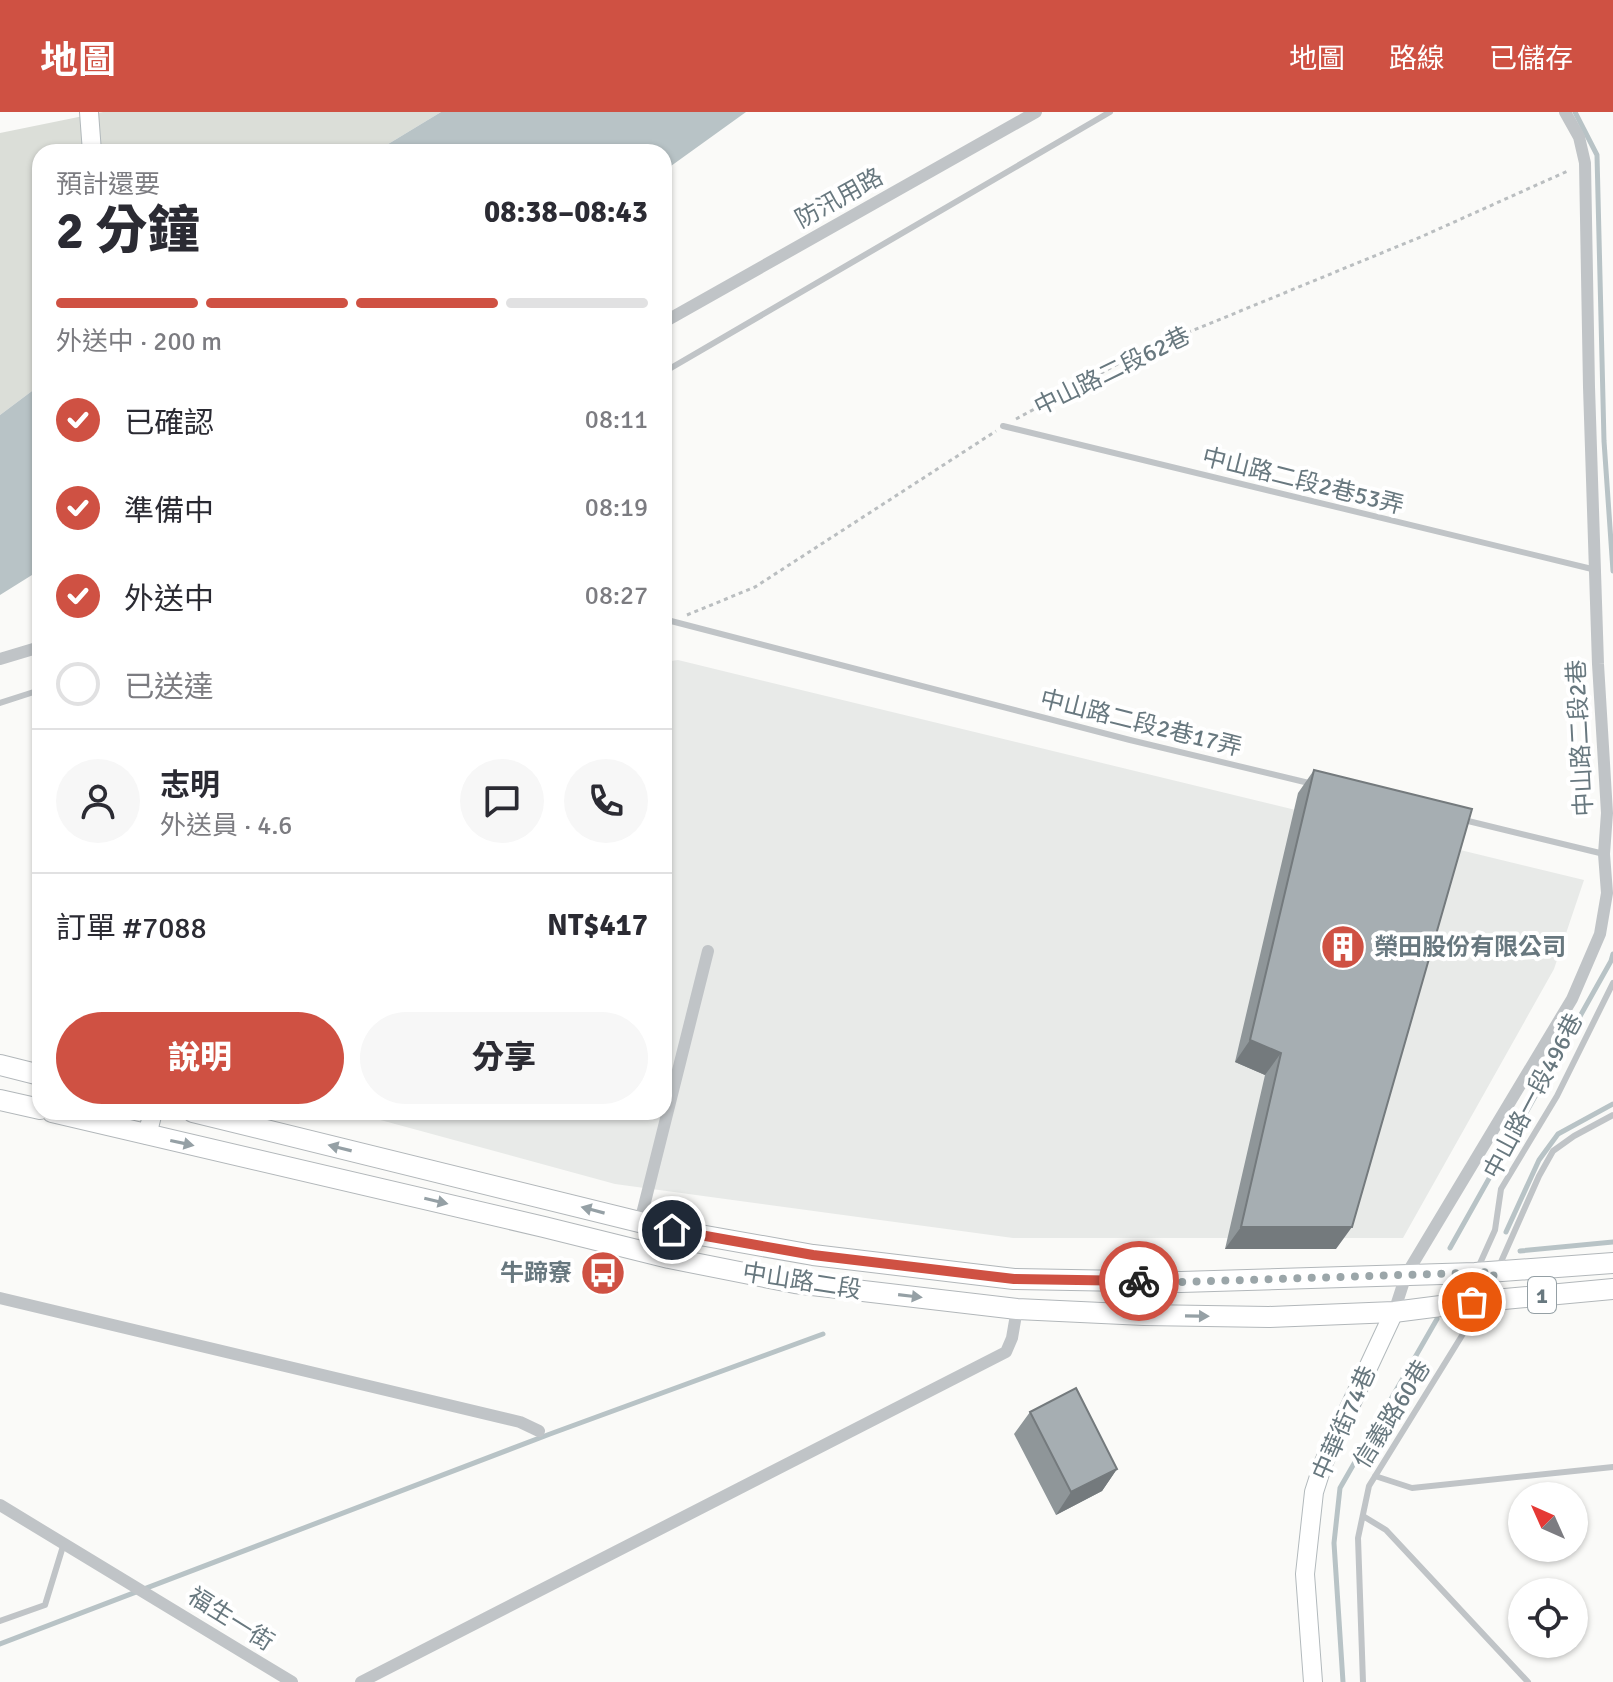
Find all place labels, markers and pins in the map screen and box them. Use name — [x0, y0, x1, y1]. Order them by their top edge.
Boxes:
building icon: 榮田股份有限公司 — [1319, 923, 1367, 971]
place label: 榮田股份有限公司 — [1374, 932, 1566, 962]
pin — [638, 1196, 706, 1264]
bus stop icon: 牛蹄寮 — [579, 1249, 627, 1297]
place label: 牛蹄寮 — [500, 1258, 572, 1288]
pin — [1438, 1268, 1506, 1336]

